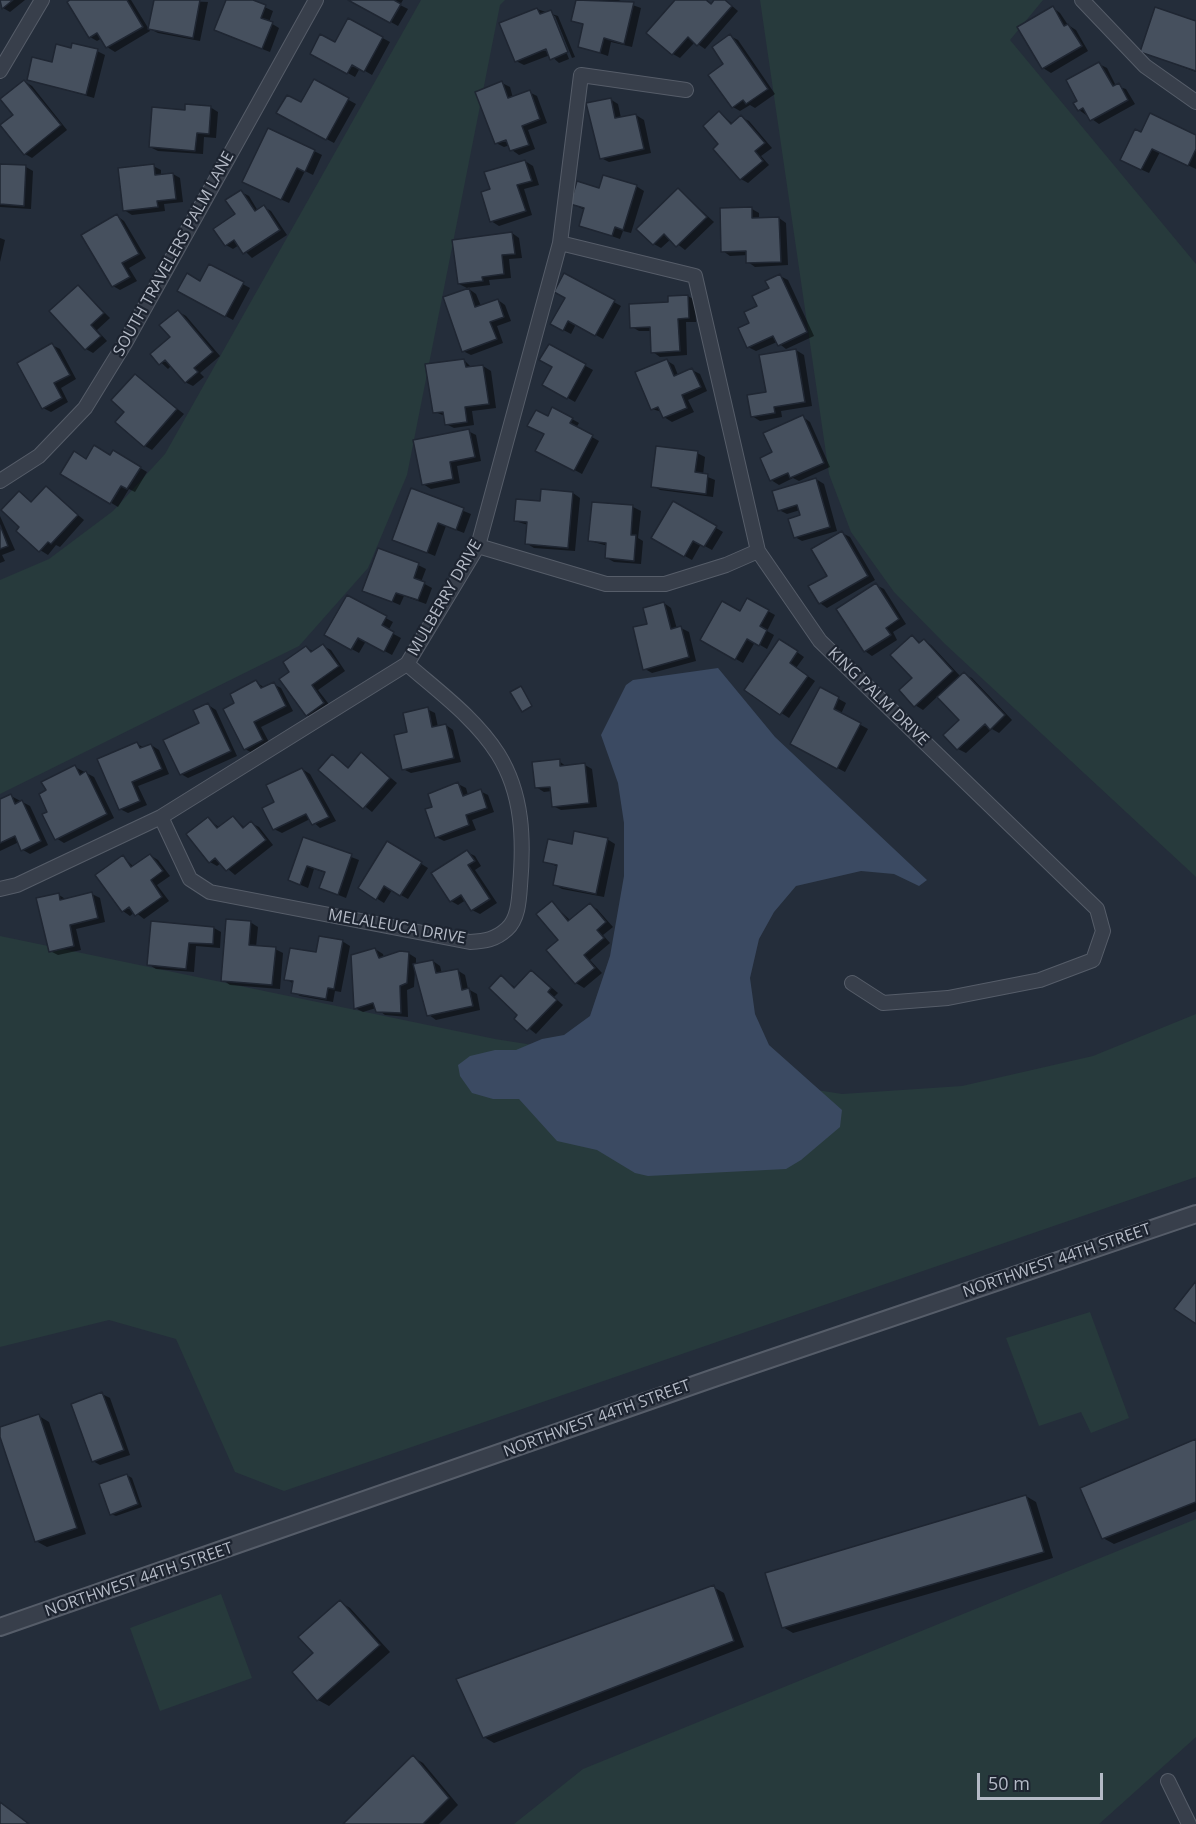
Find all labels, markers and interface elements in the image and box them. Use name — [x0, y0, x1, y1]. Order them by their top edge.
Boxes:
street label: SOUTH TRAVELERS PALM LANE — [110, 148, 238, 360]
street label: MULBERRY DRIVE — [404, 537, 486, 659]
street label: KING PALM DRIVE — [823, 644, 933, 750]
street label: MELALEUCA DRIVE — [327, 905, 467, 949]
street label: NORTHWEST 44TH STREET — [961, 1220, 1153, 1302]
street label: NORTHWEST 44TH STREET — [501, 1376, 693, 1462]
street label: NORTHWEST 44TH STREET — [43, 1539, 235, 1621]
scale bar — [980, 1761, 1106, 1799]
text: 50 m — [988, 1771, 1030, 1795]

